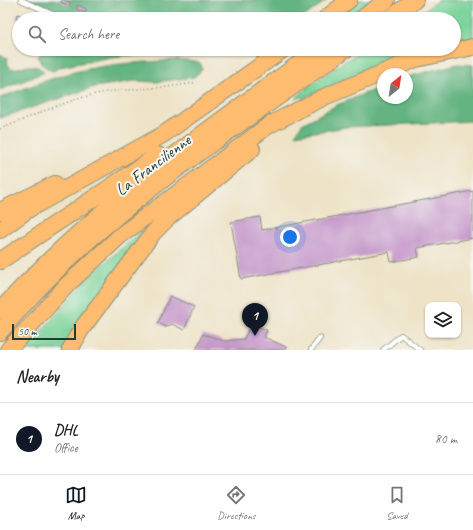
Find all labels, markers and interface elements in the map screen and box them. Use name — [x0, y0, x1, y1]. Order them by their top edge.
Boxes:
search box — [12, 12, 461, 56]
icon: search — [26, 23, 48, 45]
text: Search here — [58, 25, 119, 44]
north arrow — [377, 68, 413, 104]
street label: La Francilienne — [111, 129, 196, 200]
your location — [280, 227, 300, 247]
map controls — [425, 302, 461, 338]
button: layers — [425, 302, 461, 338]
pin: 1 — [242, 303, 268, 336]
scale bar — [12, 322, 76, 341]
text: 50 m — [18, 324, 37, 338]
text: Nearby — [16, 366, 59, 387]
text: DHL — [54, 421, 78, 440]
text: 1 — [26, 431, 32, 447]
text: 80 m — [435, 431, 457, 447]
text: Office — [54, 440, 78, 456]
tab: Map — [65, 484, 87, 522]
tab: Directions — [217, 484, 256, 522]
tab: Saved — [386, 484, 408, 522]

